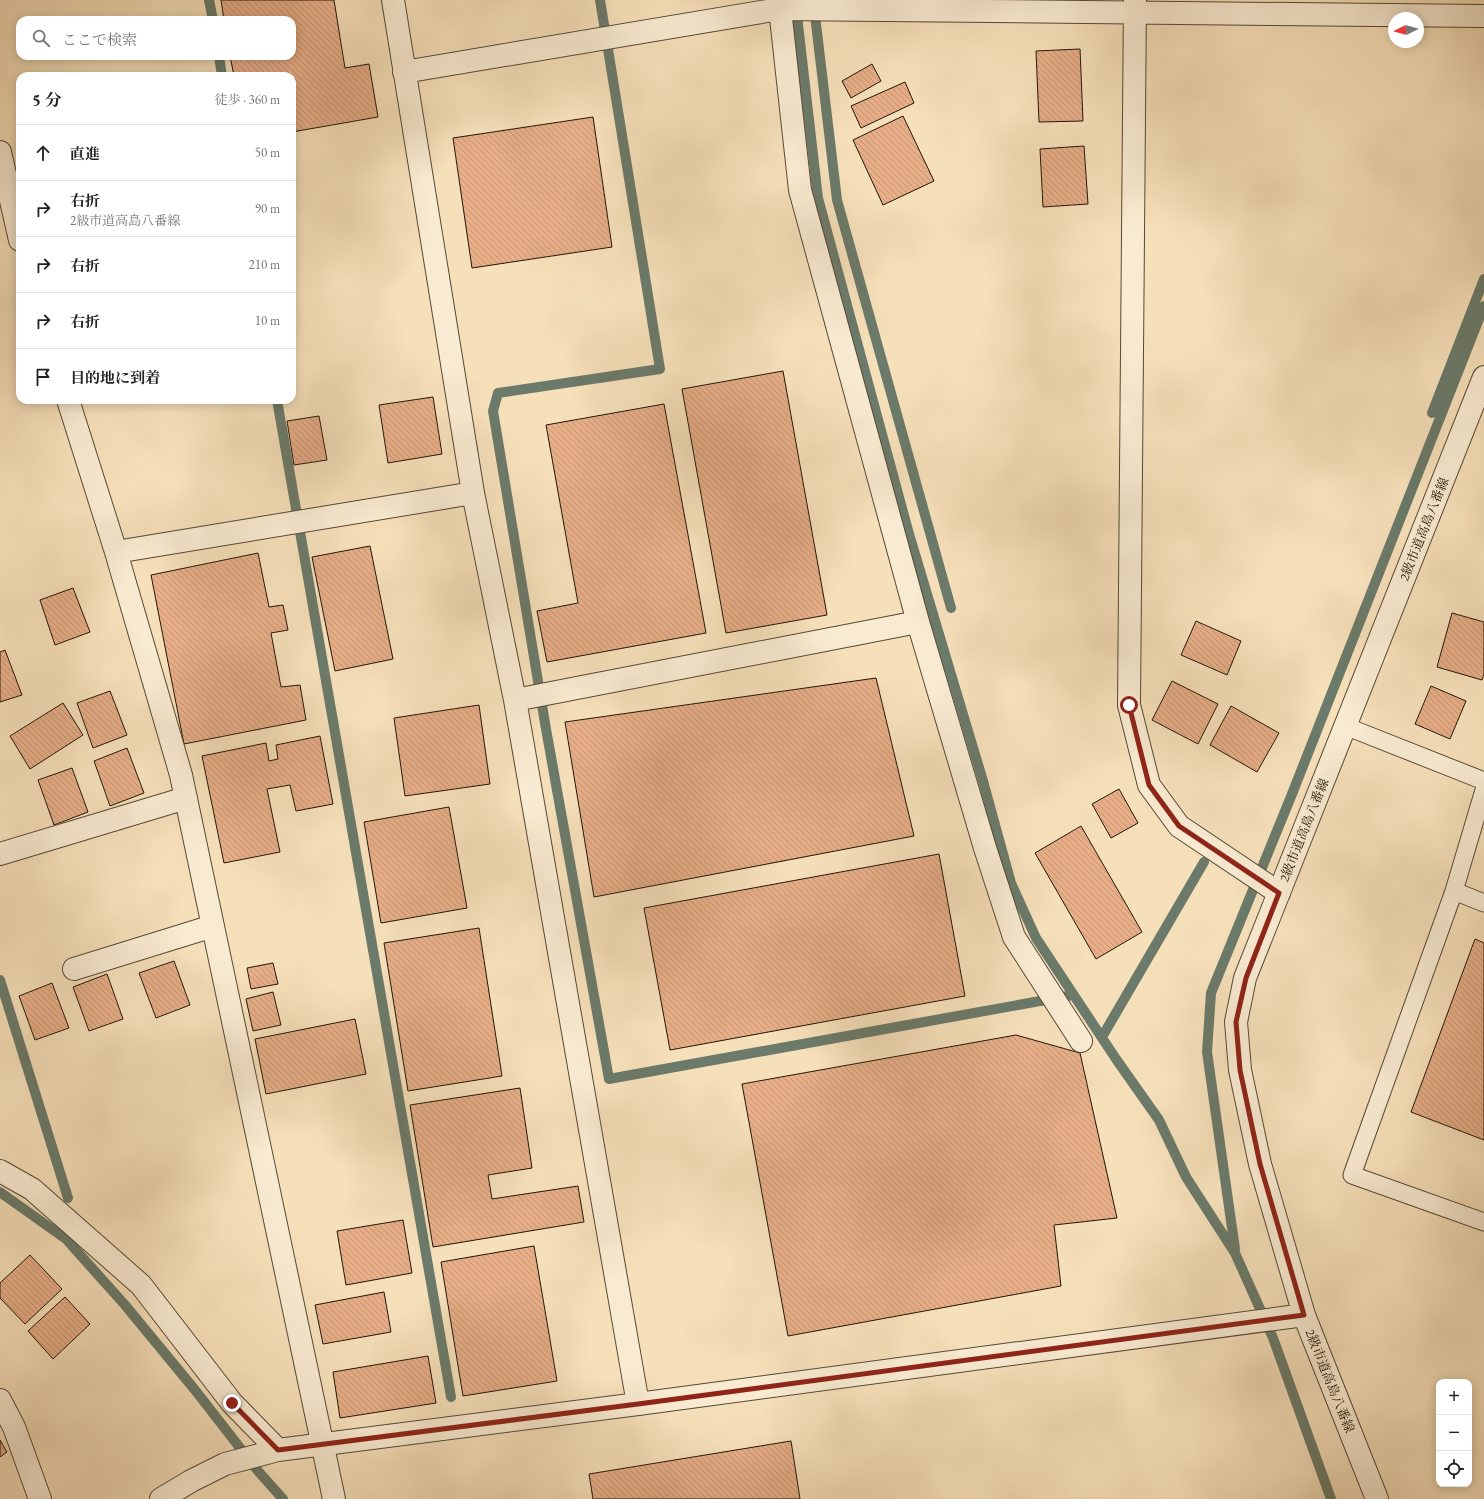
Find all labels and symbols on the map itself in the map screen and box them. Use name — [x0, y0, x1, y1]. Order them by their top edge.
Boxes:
north arrow — [1388, 12, 1424, 48]
street label: 2級市道高島八番線 — [1395, 475, 1453, 583]
route start — [1120, 696, 1138, 714]
street label: 2級市道高島八番線 — [1275, 776, 1333, 884]
street label: 2級市道高島八番線 — [1301, 1327, 1359, 1435]
route end — [223, 1394, 241, 1412]

